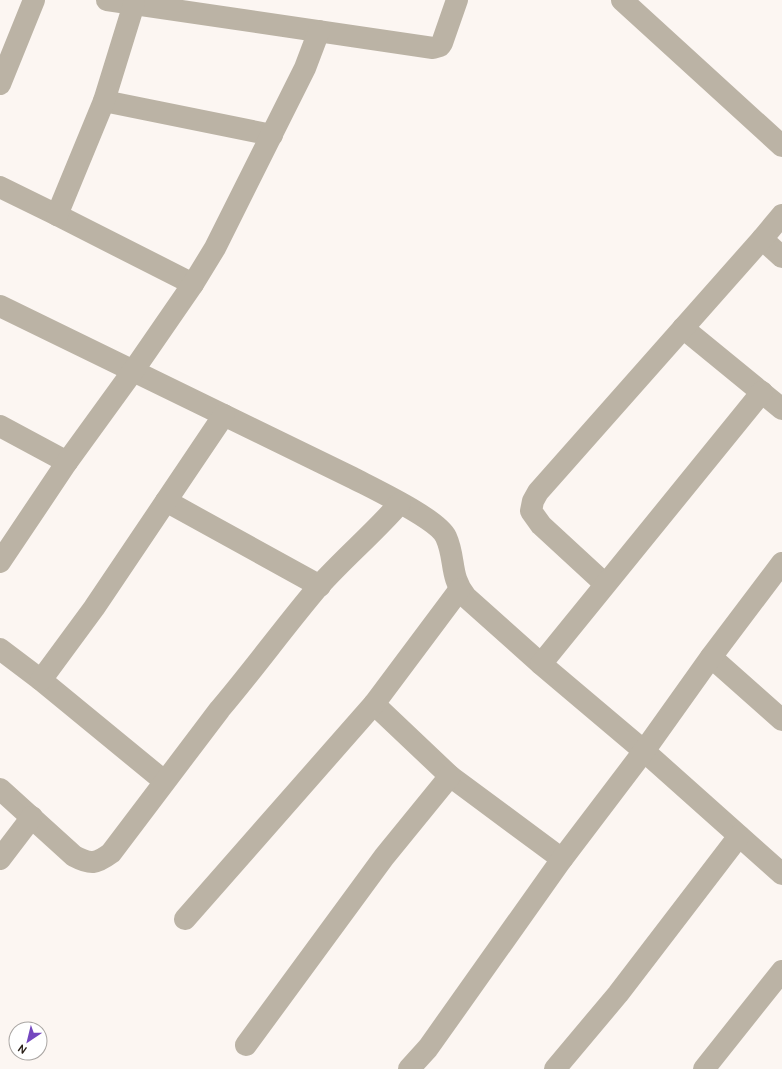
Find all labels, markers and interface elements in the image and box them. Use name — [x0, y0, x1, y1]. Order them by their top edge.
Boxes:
north arrow — [8, 1021, 48, 1061]
text: N — [15, 1041, 29, 1057]

